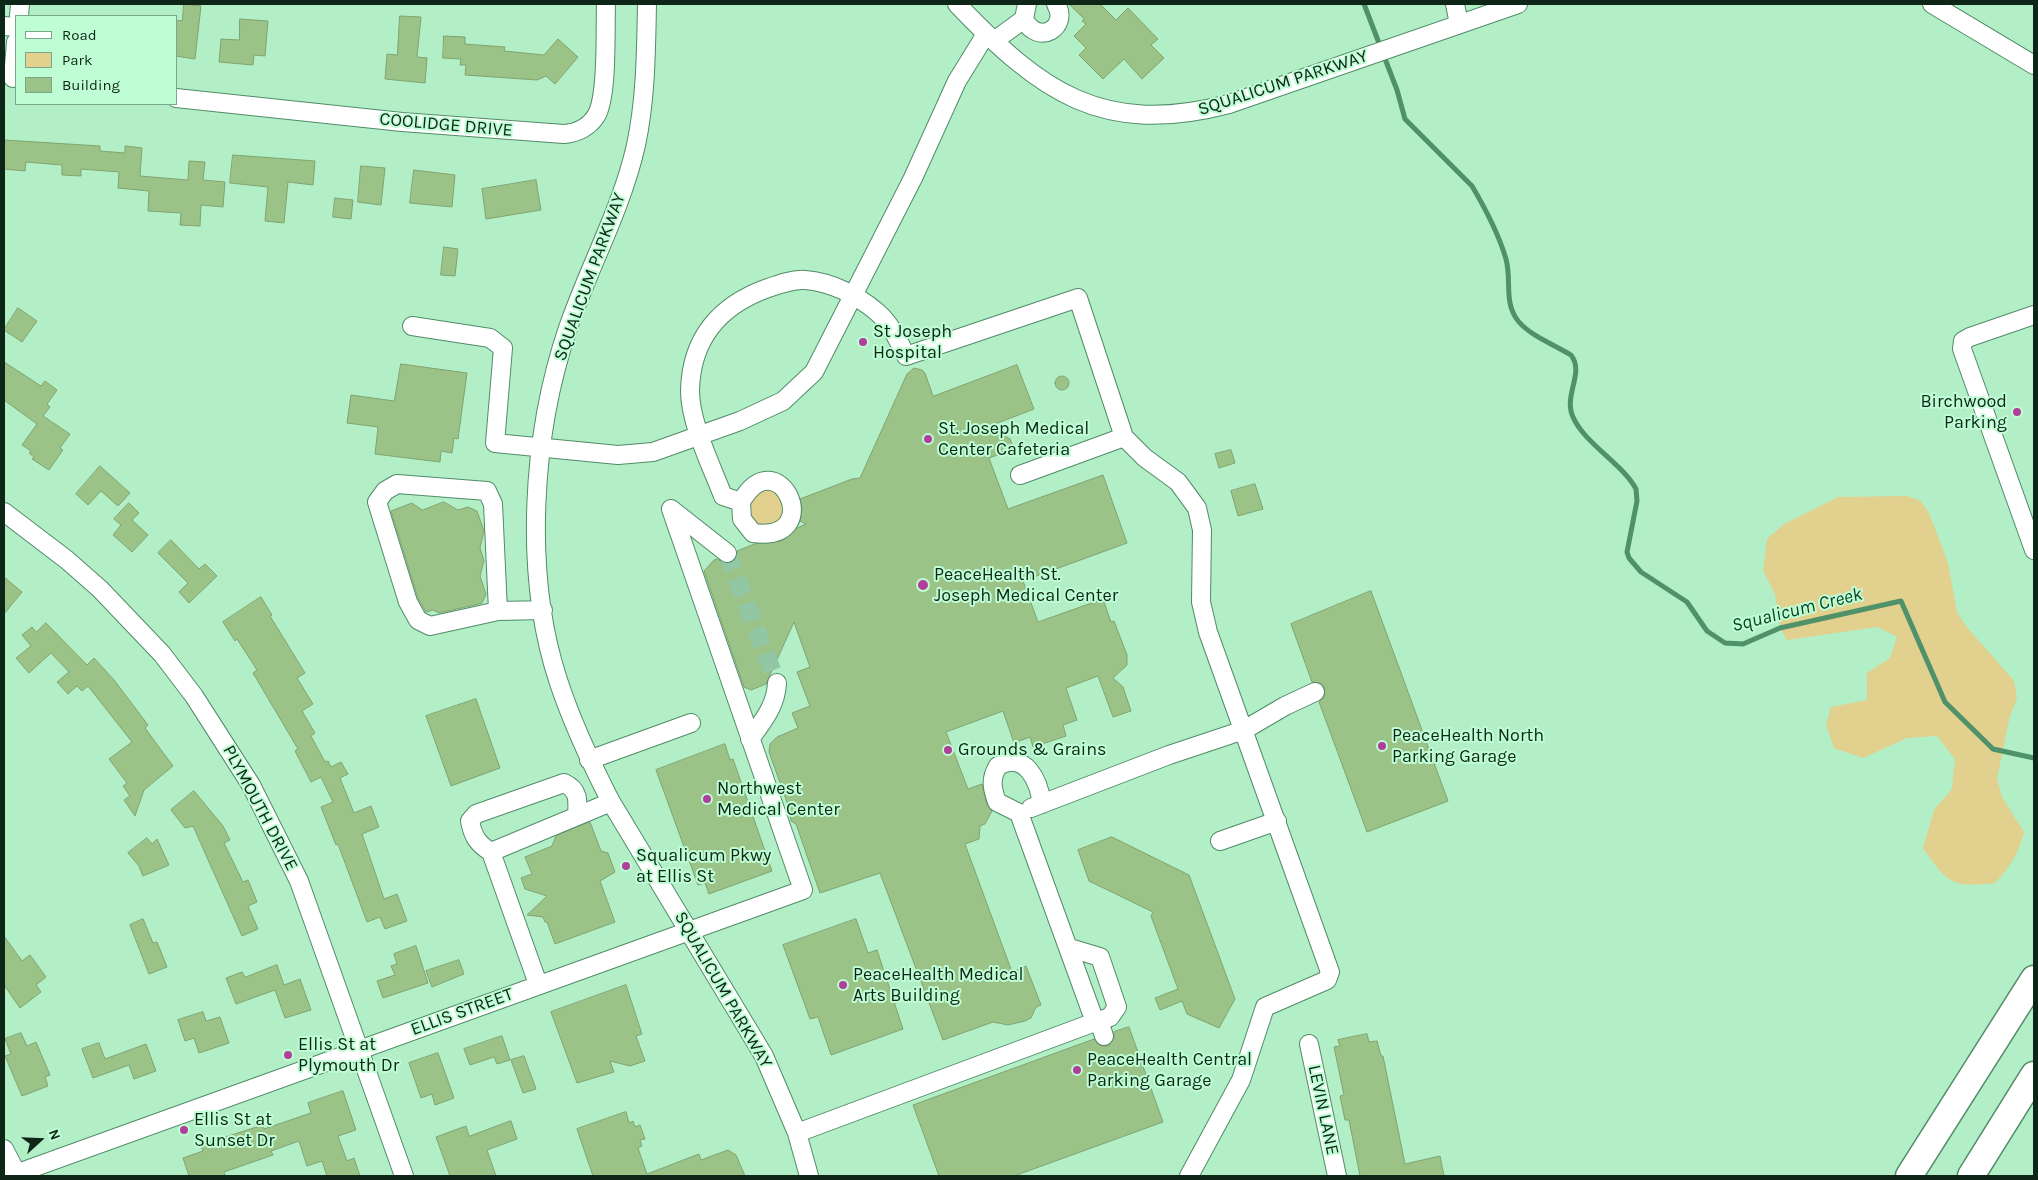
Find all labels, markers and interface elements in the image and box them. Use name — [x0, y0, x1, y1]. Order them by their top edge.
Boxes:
legend — [15, 15, 178, 105]
text: Road — [62, 26, 97, 44]
street label: SQUALICUM PARKWAY — [1195, 45, 1371, 121]
text: Park — [62, 51, 92, 69]
text: Building — [62, 76, 120, 94]
street label: COOLIDGE DRIVE — [378, 108, 514, 142]
street label: SQUALICUM PARKWAY — [550, 190, 630, 364]
place label: St Joseph Hospital — [873, 321, 952, 364]
marker: St Joseph Hospital — [857, 336, 869, 348]
place label: Birchwood Parking — [1920, 391, 2007, 434]
marker: Birchwood Parking — [2011, 406, 2023, 418]
place label: St. Joseph Medical Center Cafeteria — [938, 418, 1089, 460]
marker: St. Joseph Medical Center Cafeteria — [922, 433, 934, 445]
place label: PeaceHealth St. Joseph Medical Center — [934, 564, 1118, 606]
marker: PeaceHealth St. Joseph Medical Center — [916, 578, 930, 592]
water label: Squalicum Creek — [1729, 583, 1865, 637]
place label: PeaceHealth North Parking Garage — [1392, 725, 1544, 768]
place label: Grounds & Grains — [958, 739, 1107, 761]
marker: PeaceHealth North Parking Garage — [1376, 740, 1388, 752]
street label: PLYMOUTH DRIVE — [218, 742, 302, 874]
marker: Grounds & Grains — [942, 744, 954, 756]
place label: Northwest Medical Center — [717, 778, 840, 821]
marker: Northwest Medical Center — [701, 793, 713, 805]
place label: Squalicum Pkwy at Ellis St — [636, 845, 771, 888]
marker: Squalicum Pkwy at Ellis St — [620, 860, 632, 872]
street label: SQUALICUM PARKWAY — [669, 908, 777, 1072]
place label: PeaceHealth Medical Arts Building — [853, 964, 1024, 1006]
marker: PeaceHealth Medical Arts Building — [837, 979, 849, 991]
street label: ELLIS STREET — [408, 984, 516, 1040]
place label: Ellis St at Plymouth Dr — [298, 1034, 399, 1076]
marker: Ellis St at Plymouth Dr — [282, 1049, 294, 1061]
place label: PeaceHealth Central Parking Garage — [1087, 1049, 1252, 1092]
street label: LEVIN LANE — [1303, 1063, 1343, 1157]
marker: PeaceHealth Central Parking Garage — [1071, 1064, 1083, 1076]
place label: Ellis St at Sunset Dr — [194, 1109, 275, 1152]
north arrow — [15, 1115, 65, 1165]
marker: Ellis St at Sunset Dr — [178, 1124, 190, 1136]
text: N — [45, 1127, 64, 1142]

